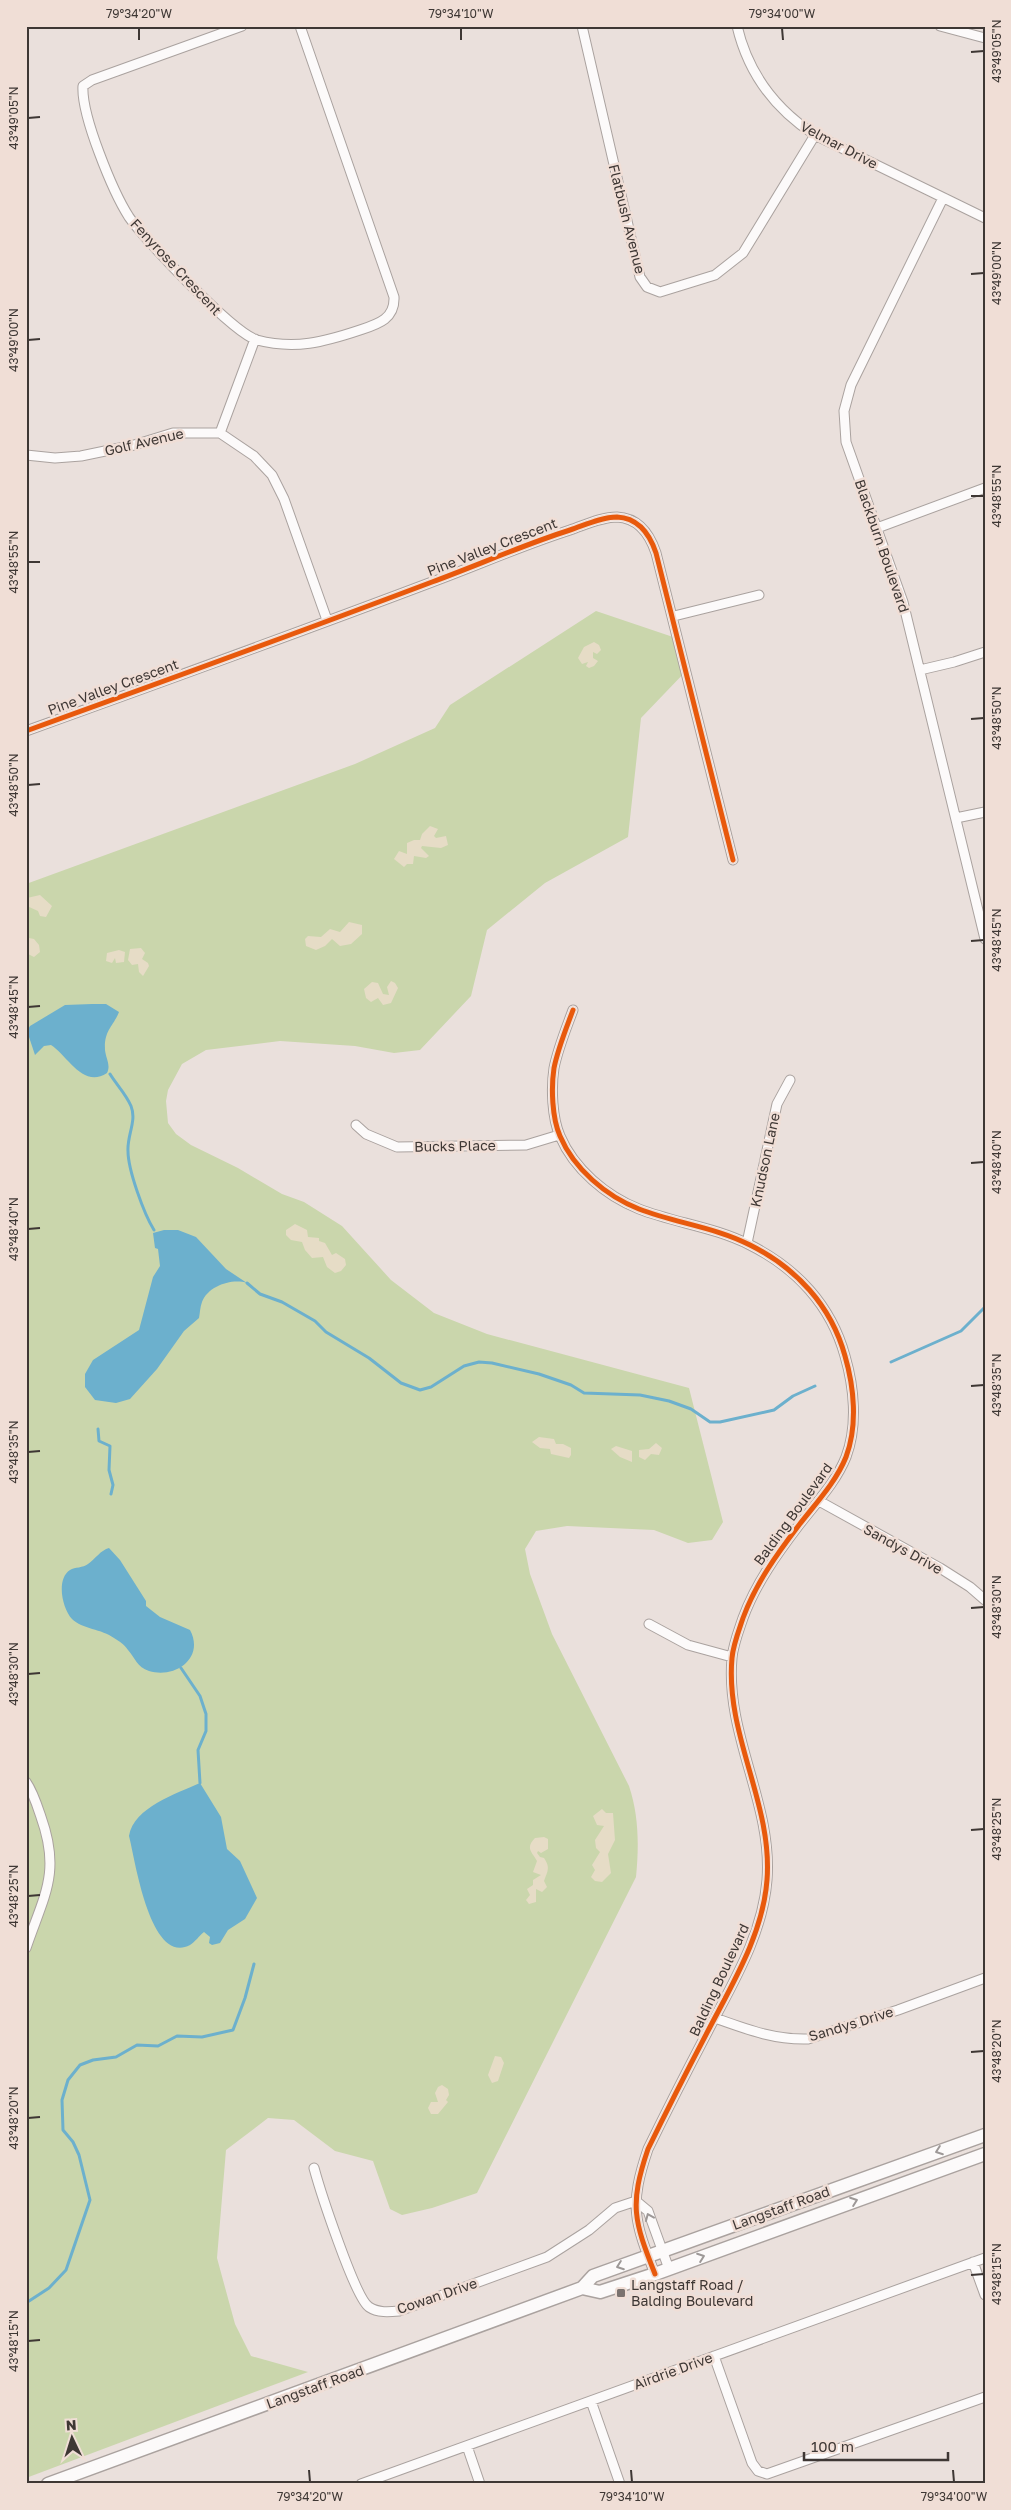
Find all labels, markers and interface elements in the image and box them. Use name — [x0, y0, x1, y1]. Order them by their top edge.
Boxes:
text: 79°34'20"W — [106, 6, 173, 21]
text: 79°34'10"W — [429, 6, 494, 21]
text: 79°34'00"W — [749, 6, 816, 21]
text: 43°49'05"N — [989, 19, 1004, 83]
text: 43°49'05"N — [6, 86, 21, 150]
street label: Velmar Drive — [798, 117, 881, 172]
street label: Flatbush Avenue — [606, 162, 649, 275]
street label: Fenyrose Crescent — [127, 215, 225, 318]
text: 43°49'00"N — [989, 241, 1004, 305]
text: 43°49'00"N — [6, 308, 21, 372]
street label: Golf Avenue — [103, 424, 185, 459]
text: 43°48'55"N — [989, 465, 1004, 527]
street label: Blackburn Boulevard — [852, 477, 913, 615]
street label: Pine Valley Crescent — [424, 514, 559, 579]
text: 43°48'55"N — [6, 531, 21, 593]
street label: Pine Valley Crescent — [45, 655, 180, 718]
text: 43°48'50"N — [989, 686, 1004, 750]
text: 43°48'50"N — [6, 753, 21, 817]
text: 43°48'45"N — [989, 908, 1004, 972]
text: 43°48'45"N — [6, 975, 21, 1039]
street label: Knudson Lane — [746, 1111, 783, 1209]
text: 43°48'40"N — [989, 1130, 1004, 1194]
street label: Bucks Place — [414, 1136, 496, 1155]
text: 43°48'40"N — [6, 1197, 21, 1261]
text: 43°48'35"N — [989, 1353, 1004, 1417]
text: 43°48'35"N — [6, 1420, 21, 1484]
street label: Balding Boulevard — [750, 1459, 835, 1568]
street label: Sandys Drive — [861, 1520, 946, 1577]
text: 43°48'30"N — [989, 1575, 1004, 1639]
text: 43°48'30"N — [6, 1642, 21, 1706]
text: 43°48'25"N — [989, 1798, 1004, 1860]
text: 43°48'25"N — [6, 1865, 21, 1927]
street label: Balding Boulevard — [685, 1921, 752, 2039]
street label: Sandys Drive — [807, 2003, 895, 2044]
text: 43°48'20"N — [989, 2019, 1004, 2083]
text: 43°48'20"N — [6, 2086, 21, 2150]
one-way arrow — [935, 2145, 944, 2155]
street label: Langstaff Road — [730, 2182, 832, 2233]
one-way arrow — [849, 2197, 858, 2207]
one-way arrow — [645, 2213, 655, 2222]
text: 43°48'15"N — [989, 2243, 1004, 2305]
one-way arrow — [696, 2253, 705, 2263]
one-way arrow — [616, 2260, 624, 2270]
street label: Cowan Drive — [395, 2274, 479, 2317]
place label: Langstaff Road / Balding Boulevard — [631, 2276, 753, 2309]
marker: Langstaff Road / Balding Boulevard — [615, 2287, 627, 2299]
text: 43°48'15"N — [6, 2310, 21, 2372]
street label: Airdrie Drive — [631, 2348, 715, 2393]
street label: Langstaff Road — [264, 2361, 366, 2412]
north arrow — [48, 2412, 98, 2462]
text: N — [65, 2416, 77, 2433]
scale bar — [804, 2430, 947, 2462]
text: 100 m — [811, 2437, 854, 2455]
text: 79°34'20"W — [277, 2489, 344, 2504]
text: 79°34'10"W — [600, 2489, 665, 2504]
text: 79°34'00"W — [921, 2489, 988, 2504]

